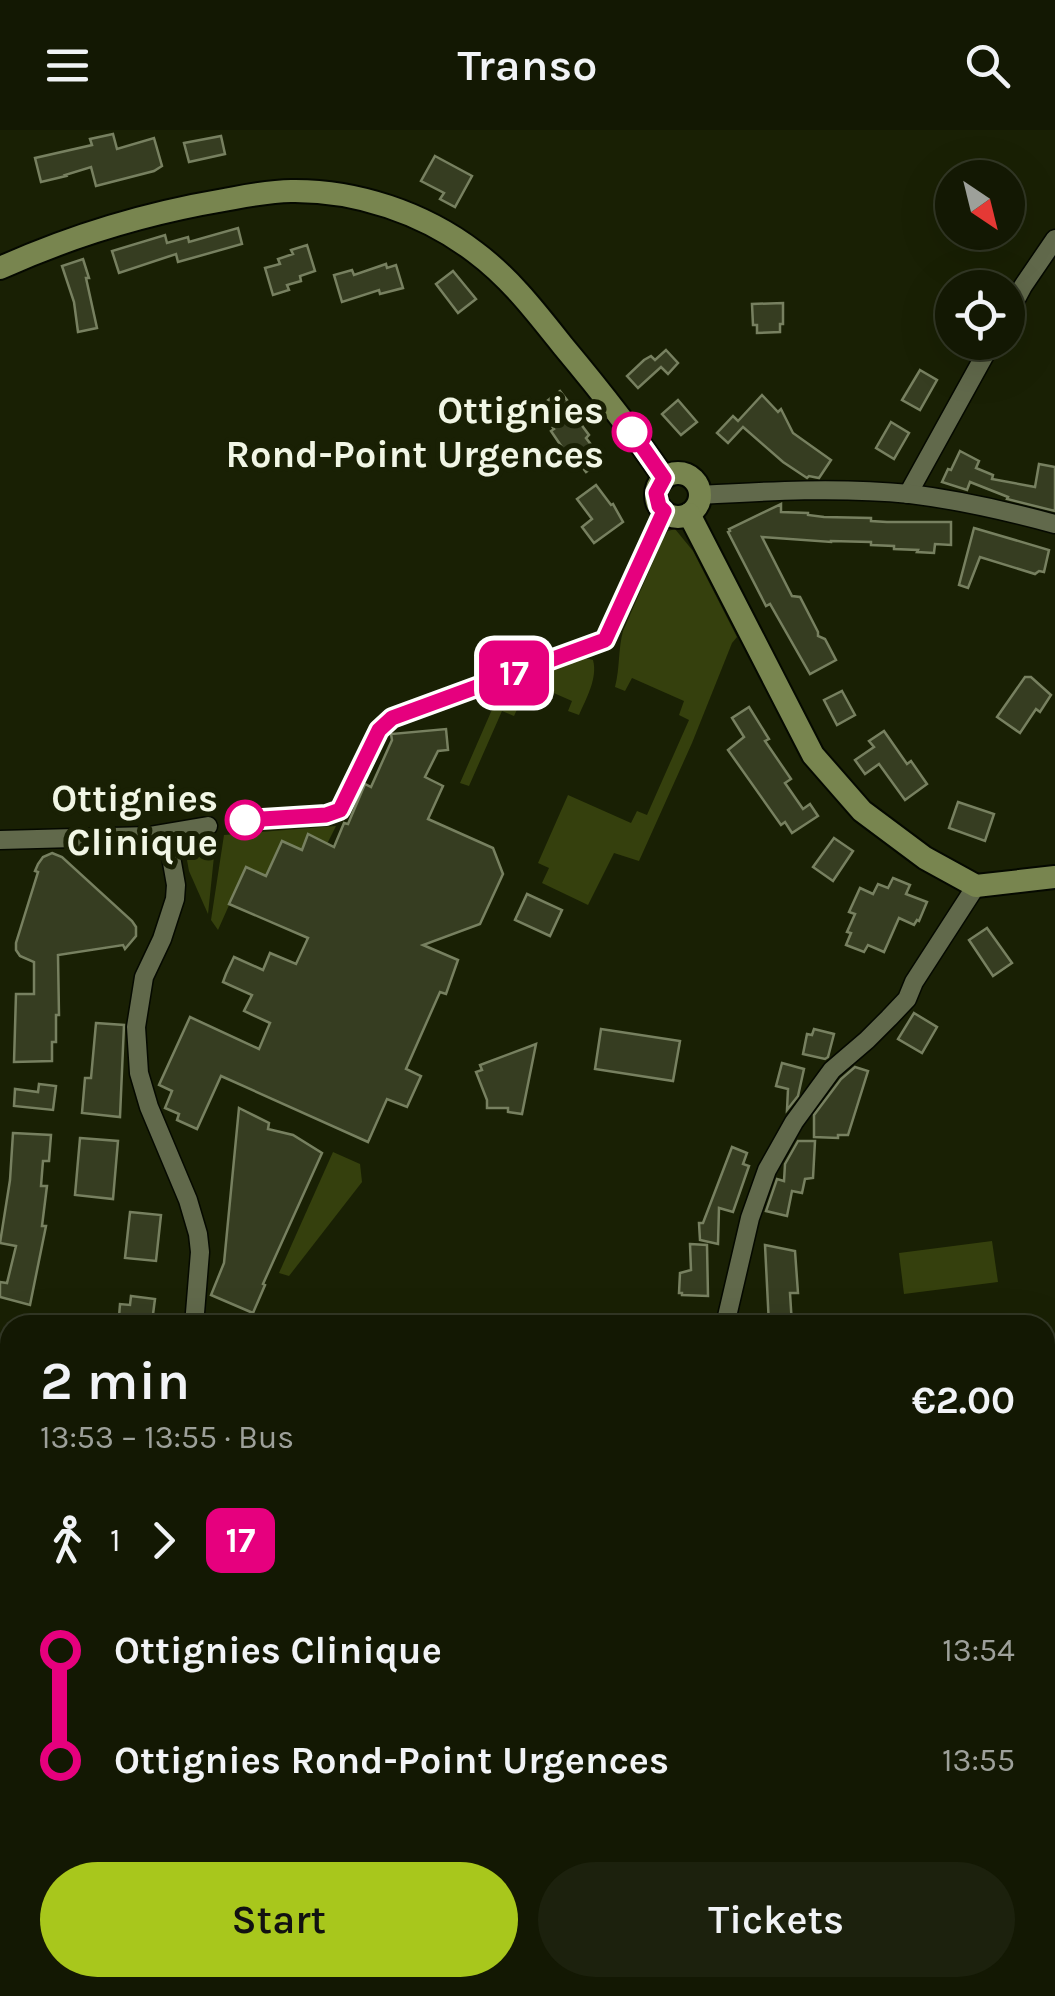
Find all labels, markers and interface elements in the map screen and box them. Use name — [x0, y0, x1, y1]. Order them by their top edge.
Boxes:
icon: menu — [40, 38, 95, 93]
icon: search — [960, 38, 1015, 93]
text: Transo — [458, 39, 597, 91]
north arrow — [935, 160, 1025, 250]
map controls — [935, 160, 1025, 360]
button: locate — [935, 270, 1025, 360]
place label: Ottignies Rond-Point Urgences — [225, 388, 604, 477]
marker: Ottignies Rond-Point Urgences — [613, 413, 651, 451]
line badge: 17 — [469, 640, 559, 706]
text: 17 — [499, 653, 529, 694]
place label: Ottignies Clinique — [51, 776, 218, 865]
marker: Ottignies Clinique — [226, 801, 264, 839]
text: 2 min — [40, 1349, 190, 1413]
text: €2.00 — [912, 1378, 1015, 1423]
text: 13:53 – 13:55 · Bus — [40, 1419, 294, 1456]
icon: walk — [40, 1513, 95, 1568]
icon: forward — [136, 1513, 191, 1568]
text: 17 — [226, 1520, 255, 1561]
text: 1 — [110, 1522, 121, 1559]
text: Ottignies Clinique — [114, 1628, 442, 1673]
text: 13:54 — [942, 1632, 1015, 1669]
text: Ottignies Rond-Point Urgences — [114, 1738, 669, 1783]
text: 13:55 — [942, 1742, 1015, 1779]
button: Start — [40, 1862, 518, 1977]
button: Tickets — [538, 1862, 1015, 1977]

